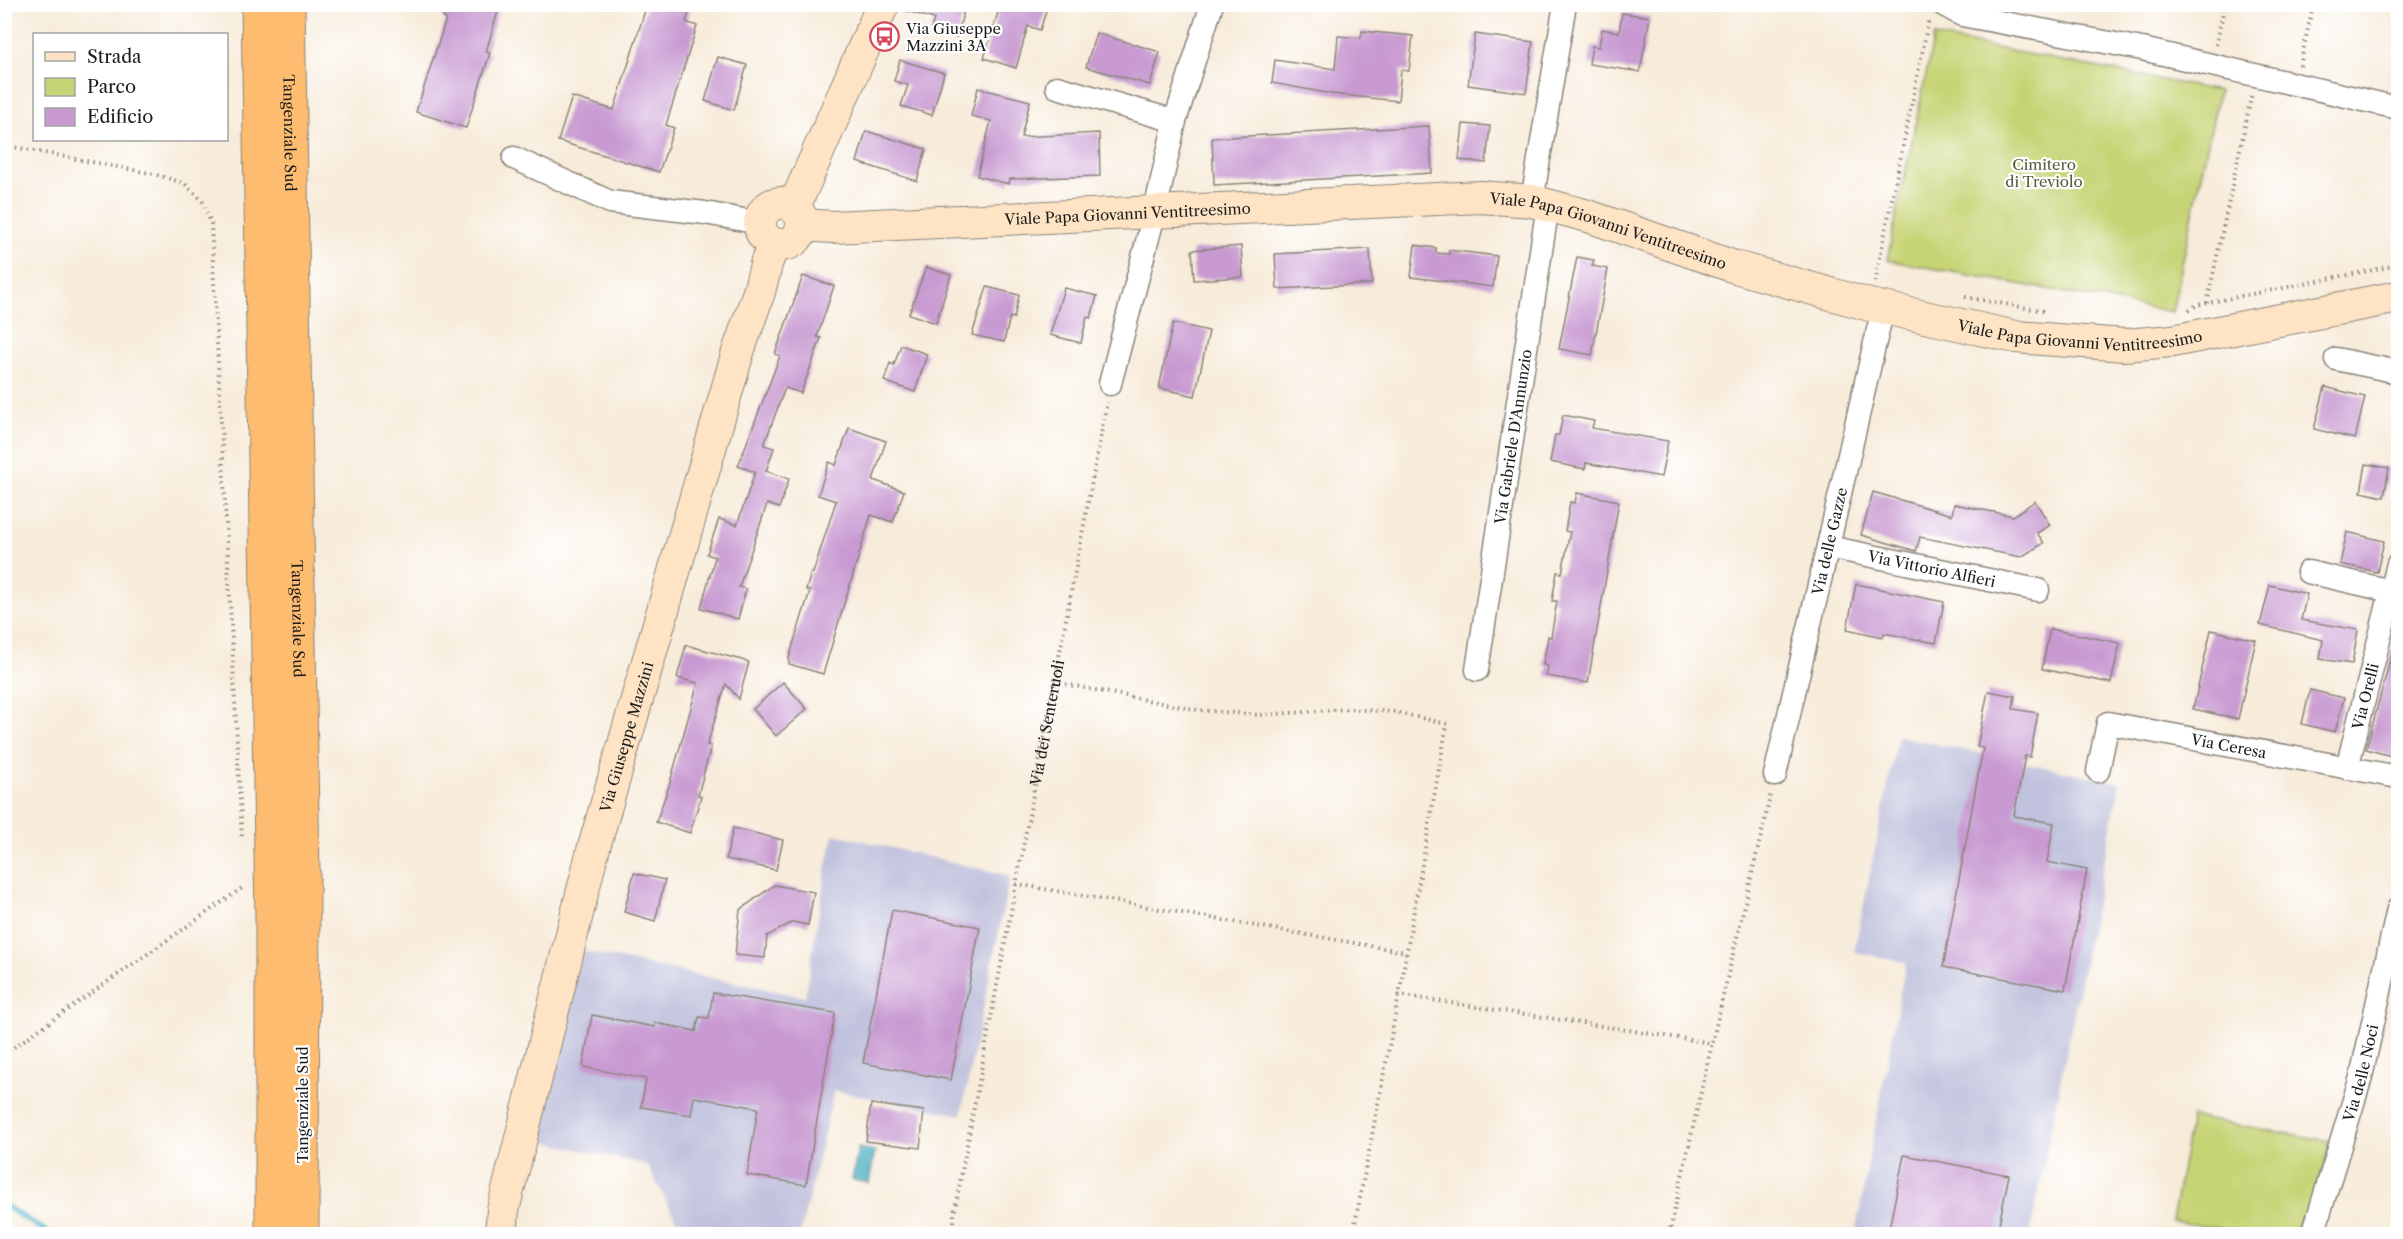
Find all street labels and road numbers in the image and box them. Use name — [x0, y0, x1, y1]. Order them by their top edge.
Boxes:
street label: Tangenziale Sud — [280, 74, 301, 192]
street label: Viale Papa Giovanni Ventitreesimo — [1488, 188, 1729, 273]
street label: Viale Papa Giovanni Ventitreesimo — [1003, 198, 1251, 229]
street label: Viale Papa Giovanni Ventitreesimo — [1955, 315, 2204, 355]
street label: Via Gabriele D'Annunzio — [1490, 348, 1535, 527]
street label: Via delle Gazze — [1807, 485, 1851, 598]
street label: Via Vittorio Alfieri — [1865, 546, 1998, 591]
street label: Tangenziale Sud — [288, 560, 309, 678]
street label: Via dei Senteruoli — [1025, 658, 1068, 788]
street label: Via Giuseppe Mazzini — [595, 659, 657, 815]
street label: Via Orelli — [2347, 661, 2382, 732]
street label: Via Ceresa — [2189, 729, 2268, 762]
street label: Via delle Noci — [2338, 1022, 2382, 1125]
street label: Tangenziale Sud — [293, 1046, 312, 1164]

